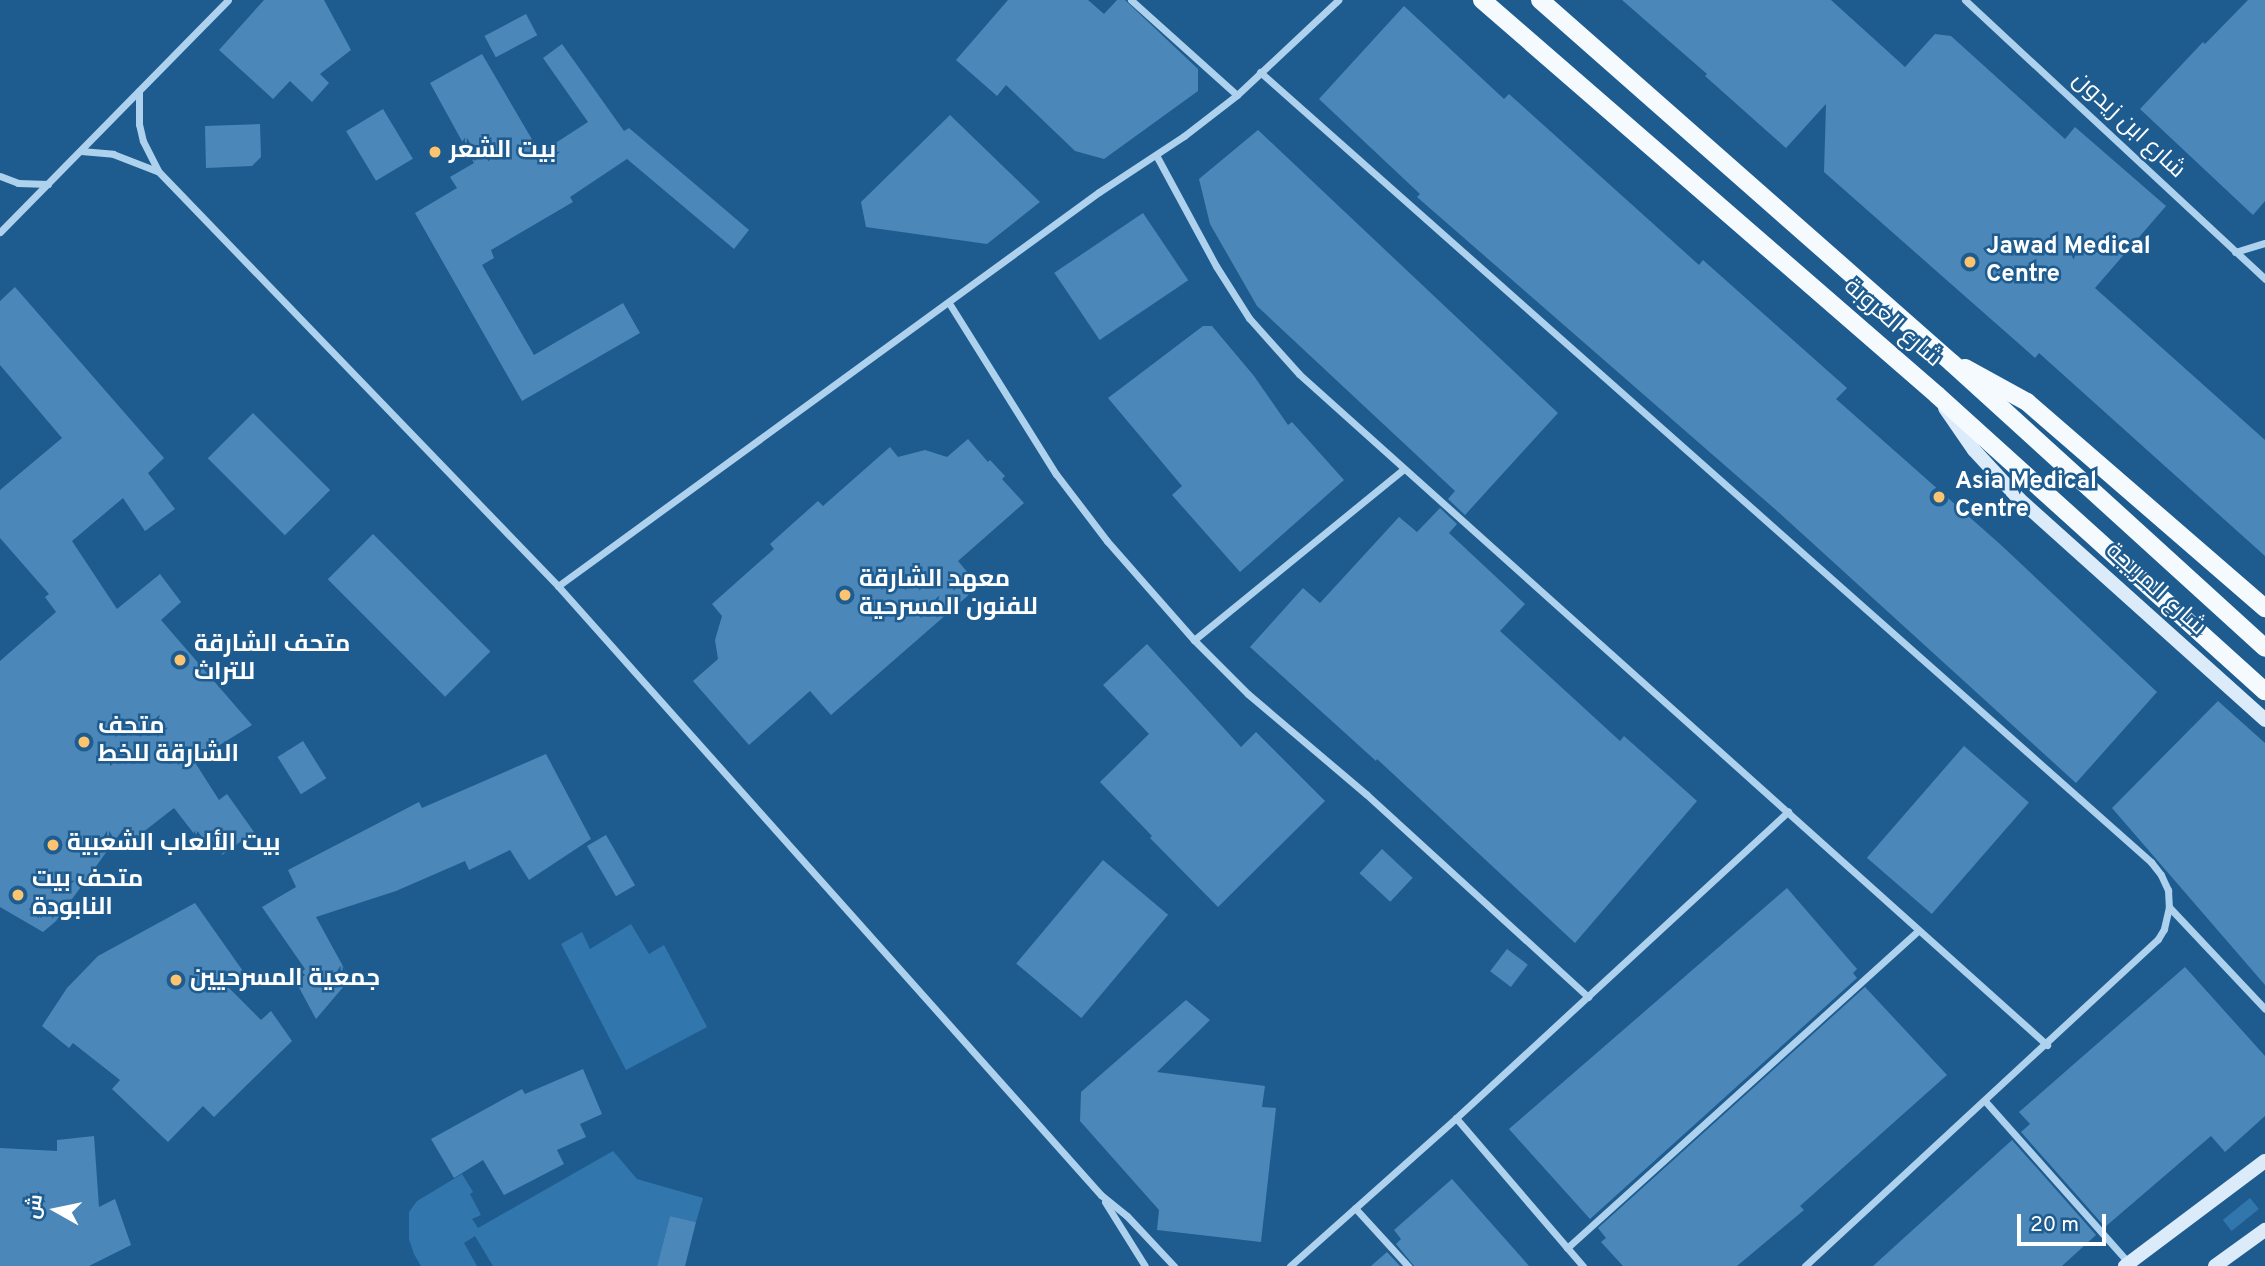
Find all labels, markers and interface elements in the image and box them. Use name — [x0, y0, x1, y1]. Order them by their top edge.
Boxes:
street label: شارع ابن زيدون — [2066, 66, 2190, 186]
place label: بيت الشعر — [449, 138, 556, 166]
marker: بيت الشعر — [427, 144, 443, 160]
place label: Jawad Medical Centre — [1986, 234, 2151, 290]
marker: Jawad Medical Centre — [1960, 252, 1980, 272]
street label: شارع العروبة — [1837, 273, 1947, 375]
place label: Asia Medical Centre — [1955, 469, 2097, 525]
marker: Asia Medical Centre — [1929, 487, 1949, 507]
street label: شارع المريجة — [2099, 537, 2211, 643]
place label: معهد الشارقة للفنون المسرحية — [859, 567, 1038, 623]
marker: معهد الشارقة للفنون المسرحية — [837, 587, 853, 603]
place label: متحف الشارقة للتراث — [194, 632, 350, 688]
marker: متحف الشارقة للتراث — [172, 652, 188, 668]
place label: متحف الشارقة للخط — [98, 714, 239, 770]
marker: متحف الشارقة للخط — [76, 734, 92, 750]
place label: بيت الألعاب الشعبية — [67, 831, 281, 859]
marker: بيت الألعاب الشعبية — [45, 837, 61, 853]
place label: متحف بيت النابودة — [32, 867, 143, 923]
marker: متحف بيت النابودة — [10, 887, 26, 903]
place label: جمعية المسرحيين — [190, 966, 380, 994]
marker: جمعية المسرحيين — [168, 972, 184, 988]
north arrow — [21, 1175, 91, 1245]
text: ش — [21, 1193, 49, 1221]
scale bar — [2020, 1200, 2109, 1244]
text: 20 m — [2030, 1212, 2079, 1239]

